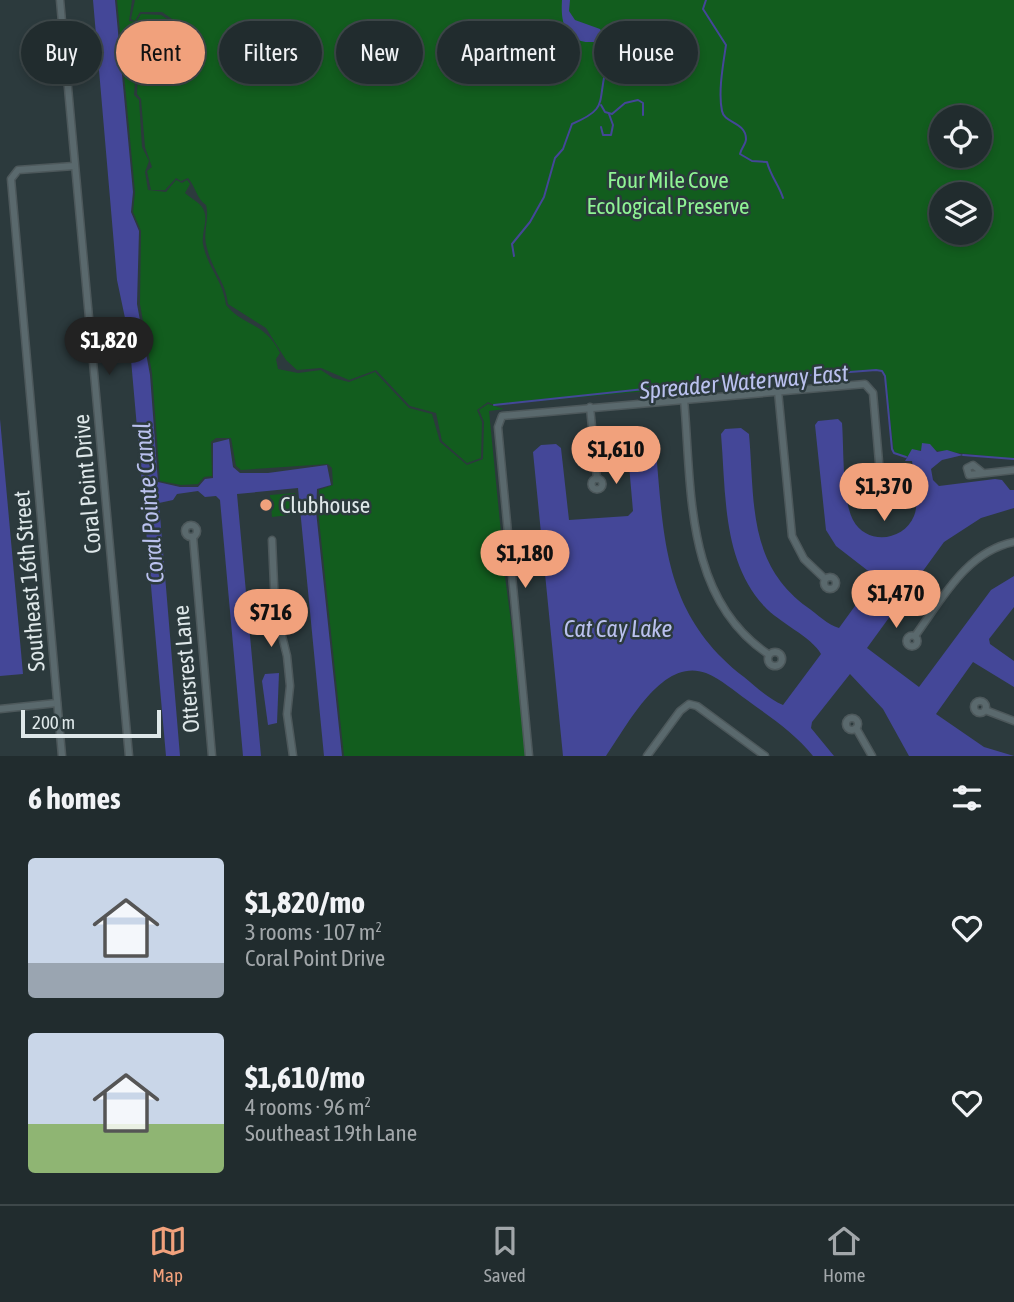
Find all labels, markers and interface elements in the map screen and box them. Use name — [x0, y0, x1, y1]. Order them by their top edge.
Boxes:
chip: Buy — [21, 21, 102, 84]
chip: Rent — [116, 21, 205, 84]
chip: Filters — [219, 21, 322, 84]
chip: New — [336, 21, 423, 84]
chip: Apartment — [437, 21, 580, 84]
chip: House — [594, 21, 698, 84]
map controls — [929, 105, 992, 245]
button: locate — [929, 105, 992, 168]
park label: Four Mile Cove Ecological Preserve — [587, 167, 749, 219]
button: layers — [929, 182, 992, 245]
pin: $1,820 — [52, 318, 166, 377]
text: $1,820 — [81, 327, 138, 353]
water label: Spreader Waterway East — [637, 359, 850, 404]
street label: Coral Point Drive — [68, 413, 106, 555]
water label: Coral Pointe Canal — [128, 422, 169, 585]
pin: $1,610 — [559, 426, 673, 486]
text: $1,610 — [588, 436, 645, 462]
pin: $1,370 — [827, 463, 941, 523]
text: $1,370 — [856, 473, 913, 499]
street label: Southeast 16th Street — [8, 490, 50, 672]
place label: Clubhouse — [280, 492, 370, 518]
marker: Clubhouse — [258, 497, 274, 513]
pin: $1,180 — [468, 530, 582, 590]
text: $1,180 — [497, 540, 554, 566]
pin: $1,470 — [839, 570, 953, 630]
text: $1,470 — [868, 580, 925, 606]
pin: $716 — [230, 590, 312, 649]
text: $716 — [250, 599, 292, 625]
street label: Ottersrest Lane — [167, 604, 205, 734]
water label: Cat Cay Lake — [564, 615, 672, 642]
scale bar — [21, 707, 161, 739]
text: 200 m — [32, 711, 75, 733]
icon: filters — [948, 779, 986, 817]
text: 6 homes — [28, 781, 121, 815]
text: $1,820/mo — [245, 885, 365, 919]
icon: home — [84, 886, 168, 970]
icon: heart — [948, 909, 986, 947]
text: 3 rooms · 107 m² — [245, 919, 382, 945]
text: Coral Point Drive — [245, 945, 385, 971]
text: $1,610/mo — [245, 1060, 365, 1094]
icon: home — [84, 1061, 168, 1145]
icon: heart — [948, 1084, 986, 1122]
text: 4 rooms · 96 m² — [245, 1094, 371, 1120]
text: Southeast 19th Lane — [245, 1120, 417, 1146]
tab: Map — [149, 1222, 187, 1286]
tab: Saved — [484, 1222, 526, 1286]
tab: Home — [823, 1222, 865, 1286]

